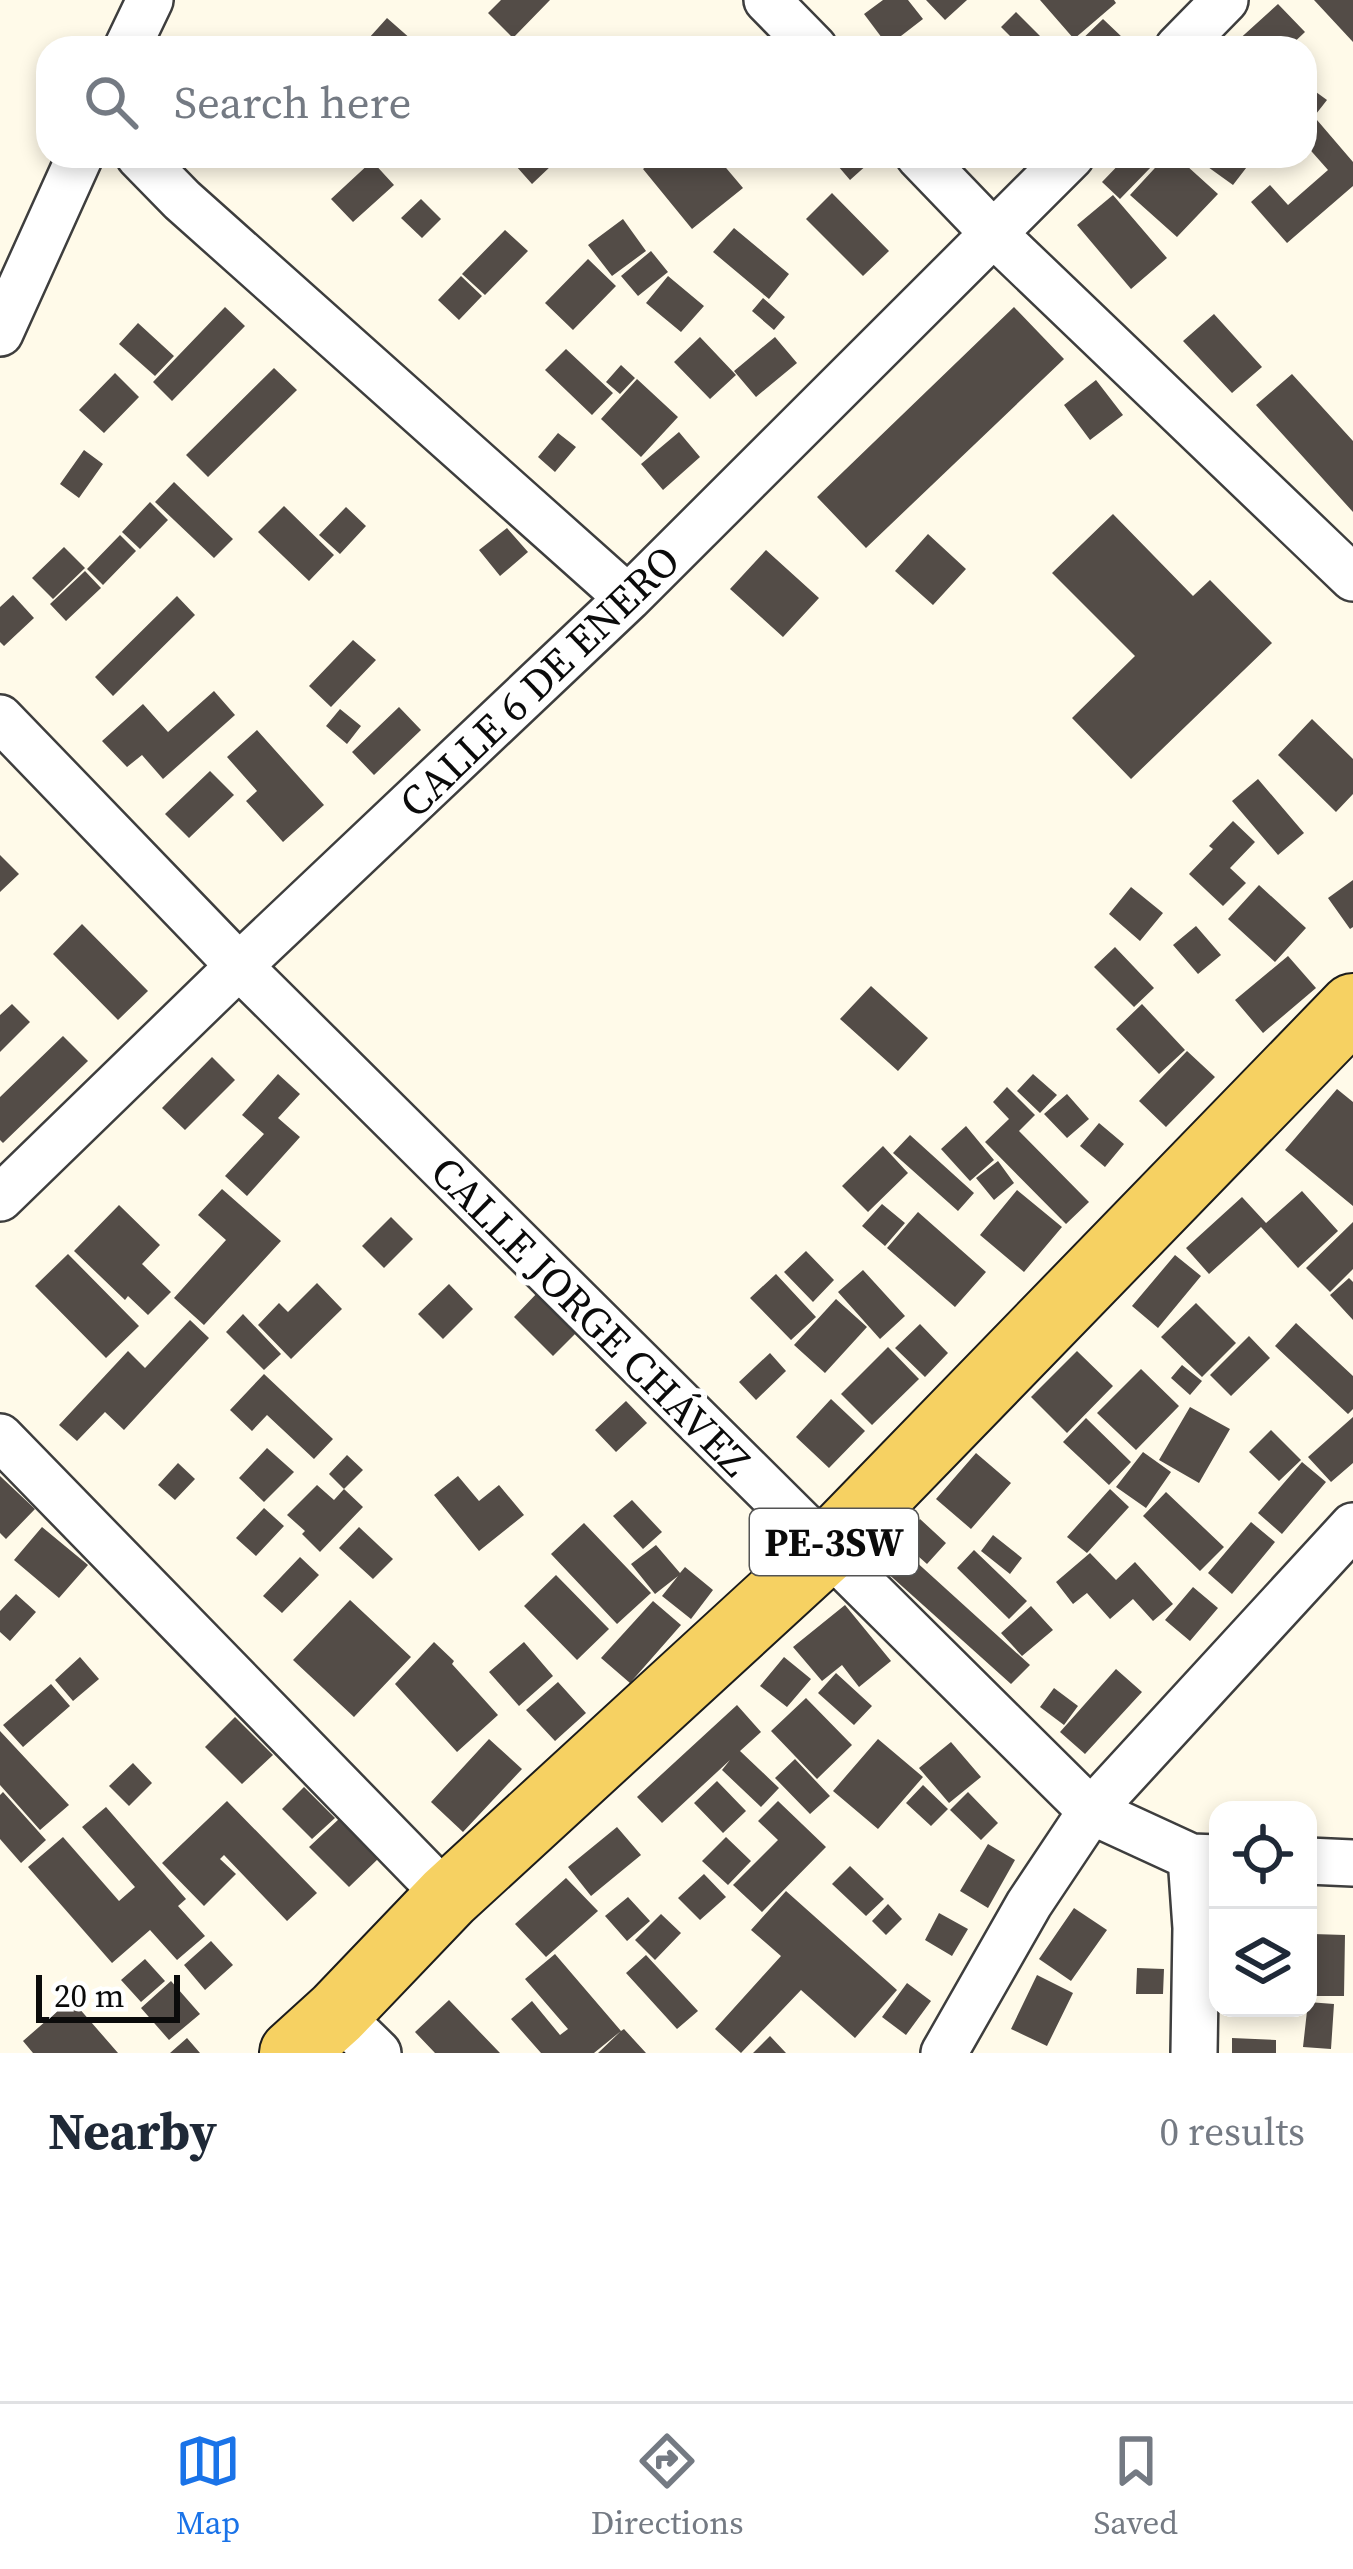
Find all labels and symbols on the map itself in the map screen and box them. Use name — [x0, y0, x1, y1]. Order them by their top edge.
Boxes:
street label: CALLE 6 DE ENERO — [386, 532, 692, 830]
street label: CALLE JORGE CHÁVEZ — [418, 1143, 764, 1489]
road number: PE-3SW — [750, 1509, 918, 1575]
scale bar — [36, 1969, 180, 2022]

